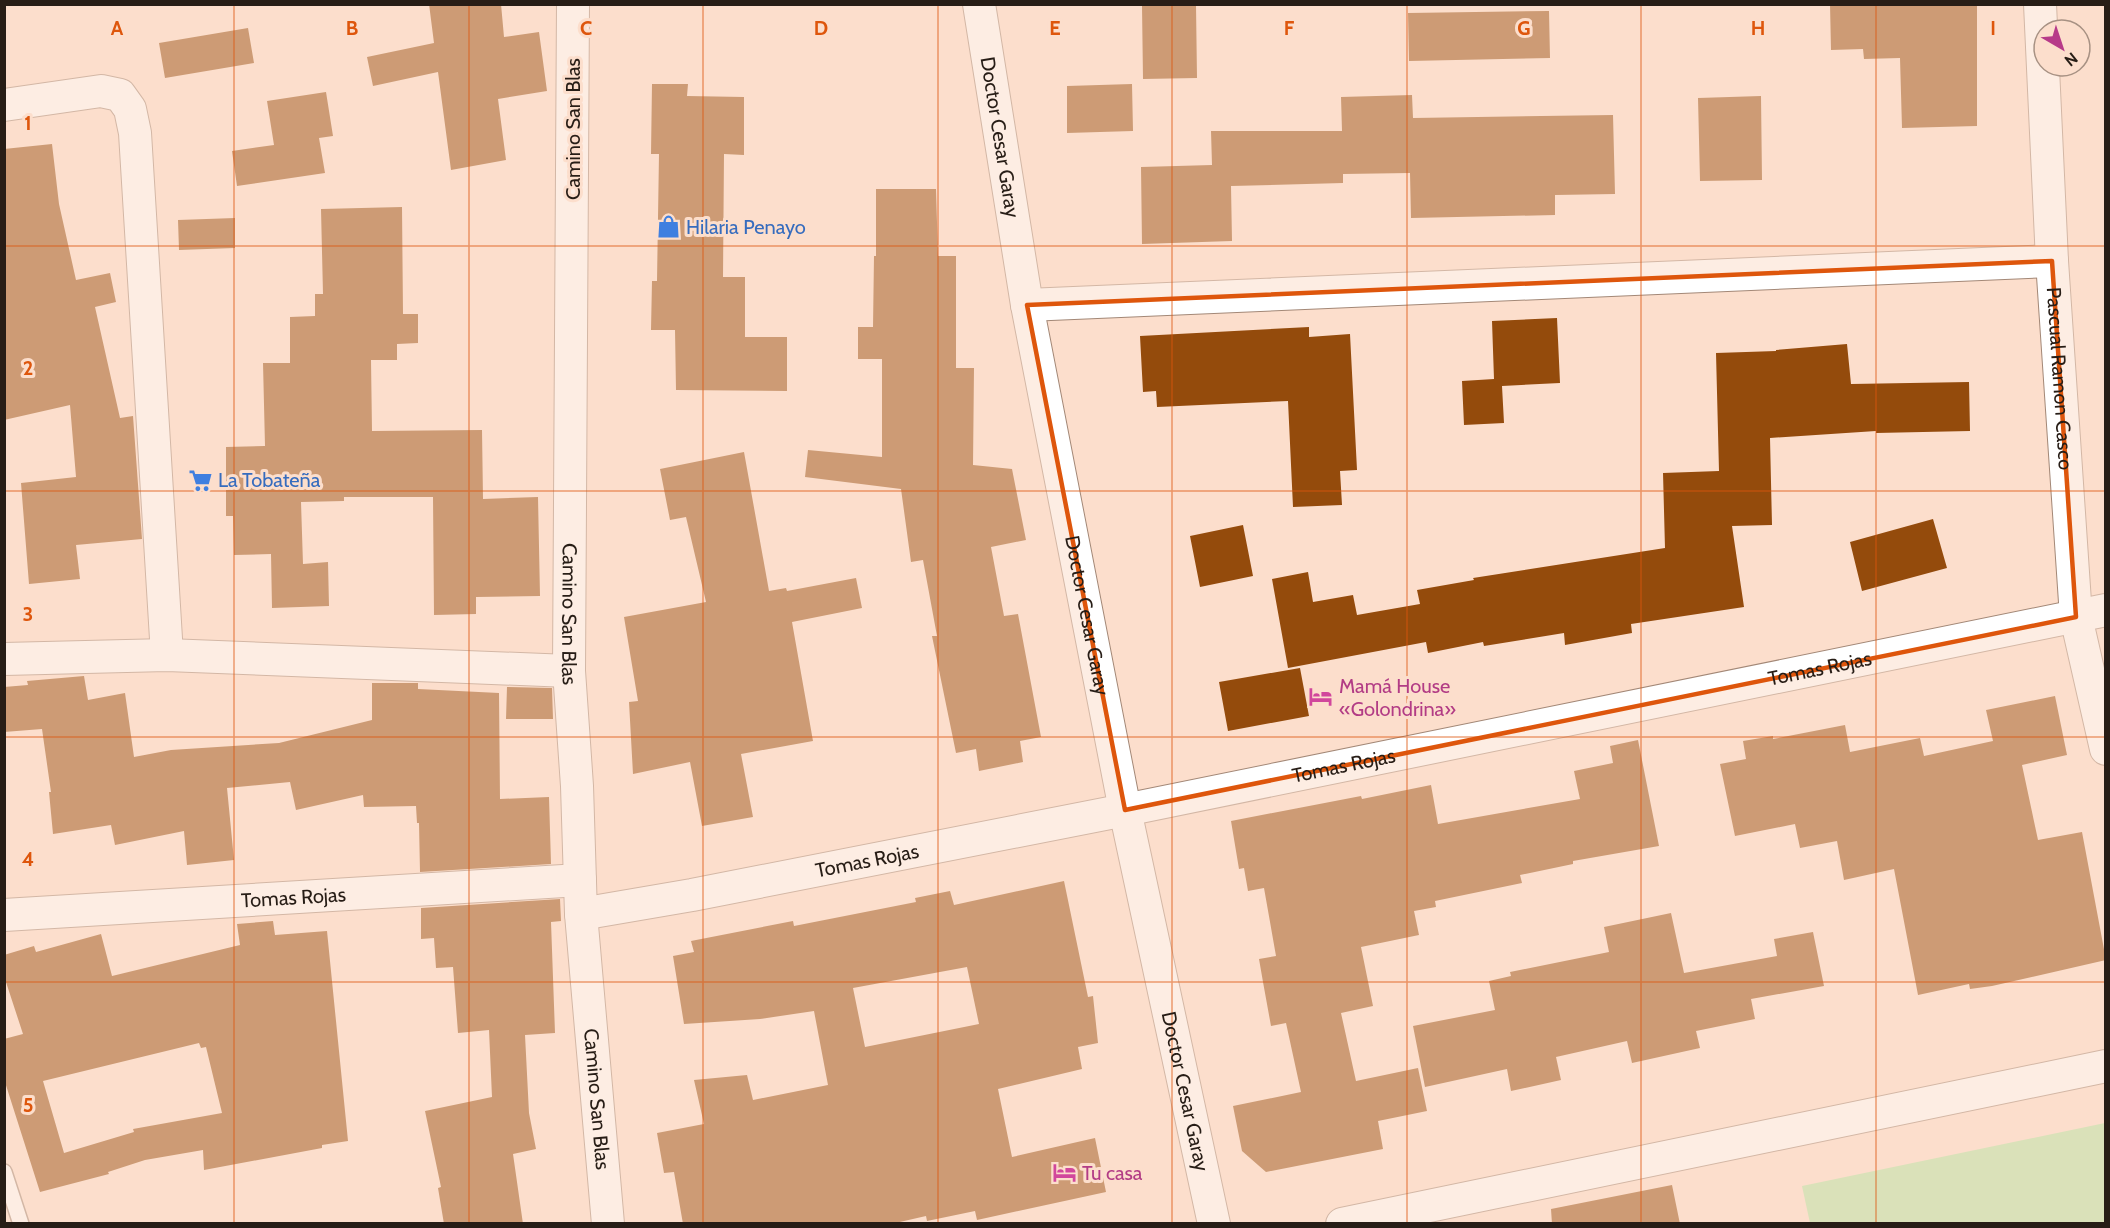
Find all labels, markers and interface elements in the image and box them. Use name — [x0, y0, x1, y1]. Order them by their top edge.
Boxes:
text: A — [111, 16, 124, 40]
text: B — [346, 16, 358, 40]
text: C — [580, 16, 592, 40]
text: D — [814, 16, 828, 40]
text: E — [1049, 16, 1061, 40]
text: F — [1284, 16, 1295, 40]
text: G — [1517, 16, 1531, 40]
text: H — [1751, 16, 1765, 40]
text: I — [1990, 16, 1996, 40]
north arrow — [2032, 18, 2092, 78]
text: N — [2061, 48, 2081, 70]
street label: Doctor Cesar Garay — [976, 55, 1025, 219]
street label: Camino San Blas — [561, 58, 585, 200]
text: 1 — [24, 111, 32, 135]
shop icon: Hilaria Penayo — [655, 214, 681, 240]
place label: Hilaria Penayo — [686, 215, 806, 239]
street label: Pascual Ramon Casco — [2042, 286, 2078, 471]
text: 2 — [23, 356, 33, 380]
supermarket icon: La Tobateña — [187, 467, 213, 493]
place label: La Tobateña — [218, 468, 321, 492]
street label: Doctor Cesar Garay — [1060, 533, 1115, 698]
street label: Camino San Blas — [557, 543, 582, 686]
text: 3 — [23, 602, 33, 626]
street label: Tomas Rojas — [1766, 646, 1874, 691]
place label: Mamá House «Golondrina» — [1339, 674, 1456, 721]
hotel icon: Mamá House «Golondrina» — [1308, 684, 1334, 710]
street label: Tomas Rojas — [1290, 743, 1397, 788]
street label: Tomas Rojas — [813, 839, 921, 883]
text: 4 — [22, 847, 34, 871]
street label: Tomas Rojas — [240, 882, 347, 913]
street label: Doctor Cesar Garay — [1157, 1009, 1214, 1173]
street label: Camino San Blas — [579, 1027, 615, 1171]
text: 5 — [23, 1093, 33, 1117]
hotel icon: Tu casa — [1051, 1160, 1077, 1186]
place label: Tu casa — [1082, 1161, 1143, 1185]

